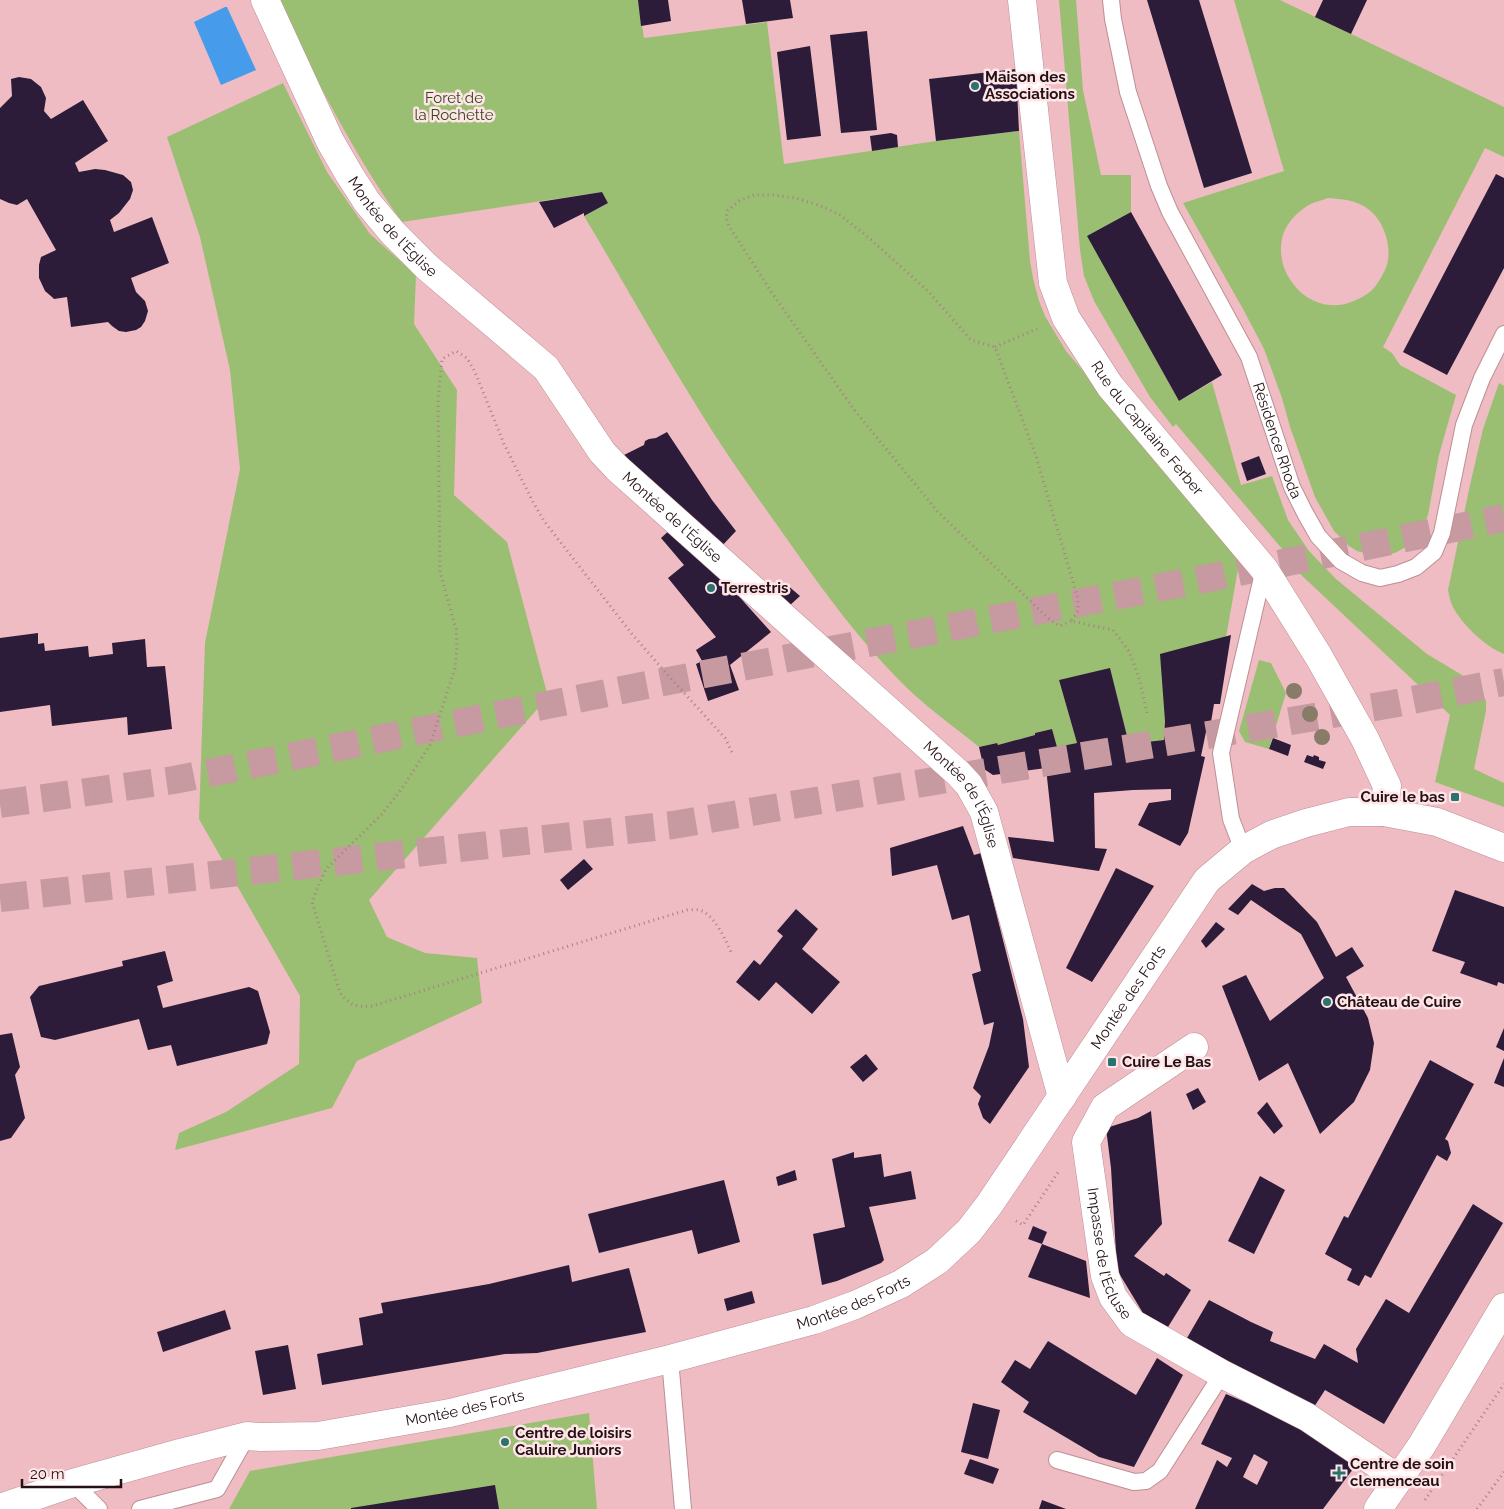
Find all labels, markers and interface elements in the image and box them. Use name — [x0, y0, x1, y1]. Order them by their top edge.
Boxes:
place label: Maison des Associations — [985, 68, 1075, 103]
marker: Maison des Associations — [969, 80, 981, 92]
park label: Foret de la Rochette — [415, 89, 494, 124]
street label: Montée de l'Église — [344, 173, 441, 281]
street label: Rue du Capitaine Ferber — [1087, 358, 1208, 499]
street label: Résidence Rhoda — [1249, 380, 1305, 502]
street label: Montée de l'Église — [619, 468, 726, 567]
place label: Terrestris — [721, 579, 788, 597]
marker: Terrestris — [705, 582, 717, 594]
street label: Montée de l'Église — [920, 737, 1002, 850]
place label: Cuire le bas — [1360, 788, 1445, 806]
marker: Cuire le bas — [1449, 791, 1461, 803]
street label: Montée des Forts — [1087, 942, 1170, 1052]
place label: Château de Cuire — [1337, 993, 1461, 1011]
marker: Château de Cuire — [1321, 996, 1333, 1008]
place label: Cuire Le Bas — [1122, 1053, 1211, 1071]
marker: Cuire Le Bas — [1106, 1056, 1118, 1068]
street label: Impasse de l'Écluse — [1084, 1187, 1135, 1323]
street label: Montée des Forts — [795, 1271, 914, 1333]
street label: Montée des Forts — [404, 1386, 526, 1430]
place label: Centre de loisirs Caluire Juniors — [515, 1424, 632, 1459]
marker: Centre de loisirs Caluire Juniors — [499, 1436, 511, 1448]
place label: Centre de soin clemenceau — [1350, 1455, 1454, 1490]
scale bar — [22, 1456, 121, 1488]
text: 20 m — [30, 1465, 65, 1483]
marker: Centre de soin clemenceau — [1332, 1466, 1346, 1480]

